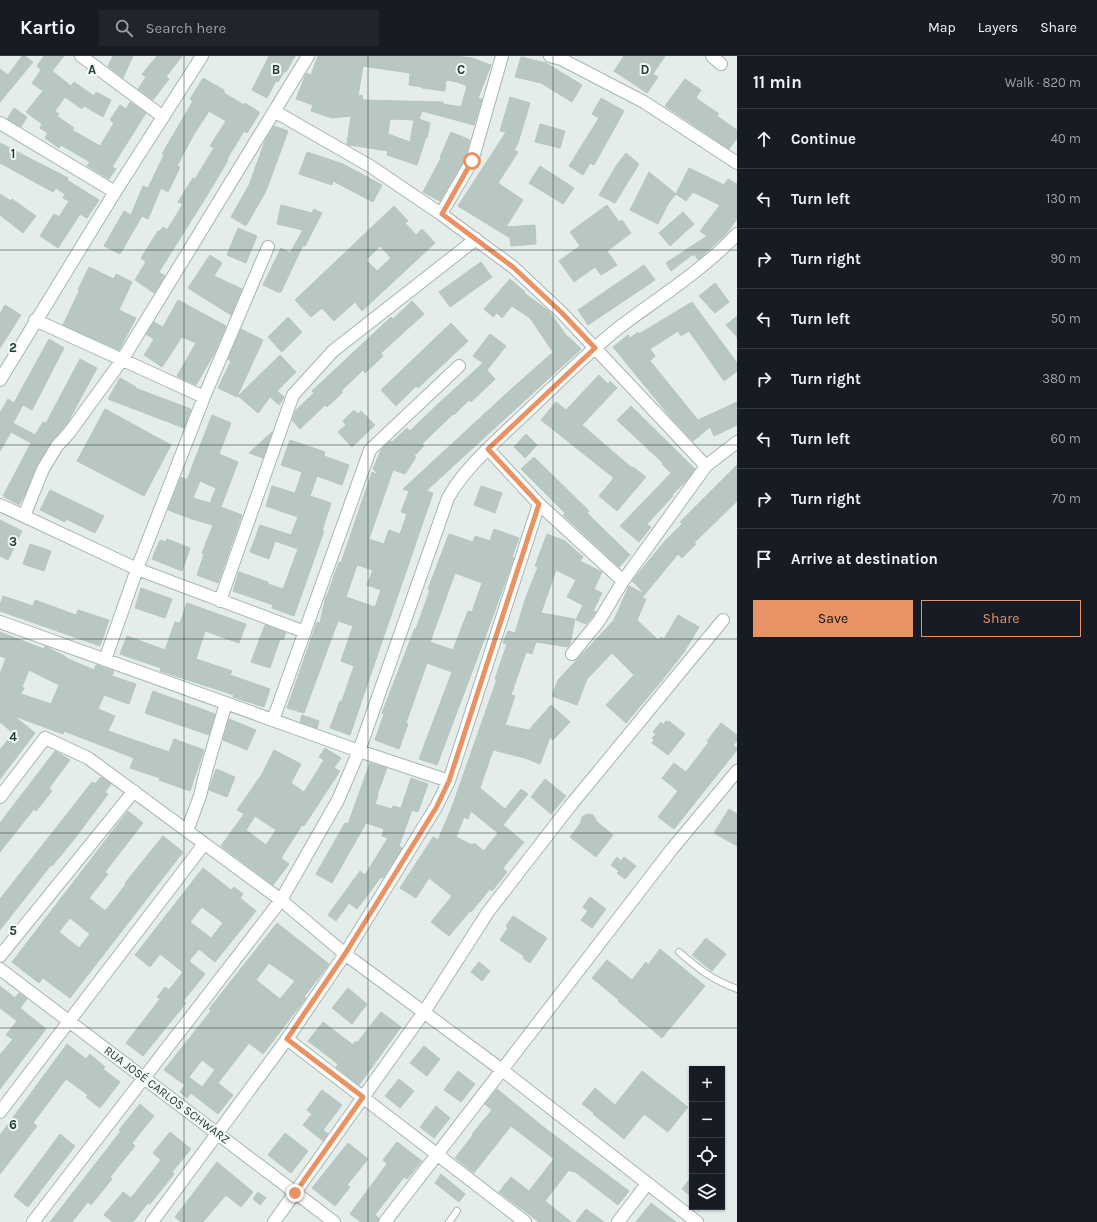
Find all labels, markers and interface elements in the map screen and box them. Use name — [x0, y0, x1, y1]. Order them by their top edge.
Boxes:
search box — [99, 10, 379, 46]
text: Kartio — [20, 17, 75, 39]
icon: search — [113, 17, 135, 39]
text: Search here — [145, 19, 226, 37]
text: Map — [928, 19, 956, 36]
text: Layers — [978, 19, 1018, 36]
text: Share — [1040, 19, 1077, 36]
text: A — [88, 62, 96, 77]
text: B — [272, 62, 280, 77]
text: C — [457, 62, 465, 77]
text: D — [641, 62, 650, 77]
text: 11 min — [753, 72, 802, 92]
text: Walk · 820 m — [1005, 75, 1081, 90]
icon: ahead — [753, 128, 775, 150]
text: Continue — [791, 130, 856, 148]
text: 40 m — [1051, 131, 1081, 146]
text: 1 — [11, 146, 15, 161]
route start — [463, 152, 481, 170]
icon: left — [753, 188, 775, 210]
text: Turn left — [791, 190, 850, 208]
text: 130 m — [1046, 191, 1081, 206]
icon: right — [753, 248, 775, 270]
text: Turn right — [791, 250, 861, 268]
text: 90 m — [1050, 251, 1081, 266]
icon: left — [753, 308, 775, 330]
text: Turn left — [791, 310, 850, 328]
text: 50 m — [1051, 311, 1081, 326]
text: 2 — [9, 340, 17, 355]
icon: right — [753, 368, 775, 390]
text: Turn right — [791, 370, 861, 388]
text: 380 m — [1042, 371, 1081, 386]
icon: left — [753, 428, 775, 450]
text: Turn left — [791, 430, 850, 448]
text: 60 m — [1051, 431, 1081, 446]
icon: right — [753, 488, 775, 510]
text: Turn right — [791, 490, 861, 508]
text: 70 m — [1052, 491, 1081, 506]
text: 3 — [9, 534, 17, 549]
icon: arrive — [753, 548, 775, 570]
text: Arrive at destination — [791, 550, 938, 568]
button: Save — [753, 600, 913, 637]
button: Share — [921, 600, 1081, 637]
text: 4 — [9, 729, 17, 744]
text: 5 — [9, 923, 17, 938]
street label: RUA JOSÉ CARLOS SCHWARZ — [101, 1042, 233, 1147]
map controls — [689, 1066, 725, 1210]
button: + — [689, 1066, 725, 1102]
button: − — [689, 1102, 725, 1138]
text: 6 — [9, 1117, 17, 1132]
button: locate — [689, 1138, 725, 1174]
button: layers — [689, 1174, 725, 1210]
route end — [286, 1184, 304, 1202]

